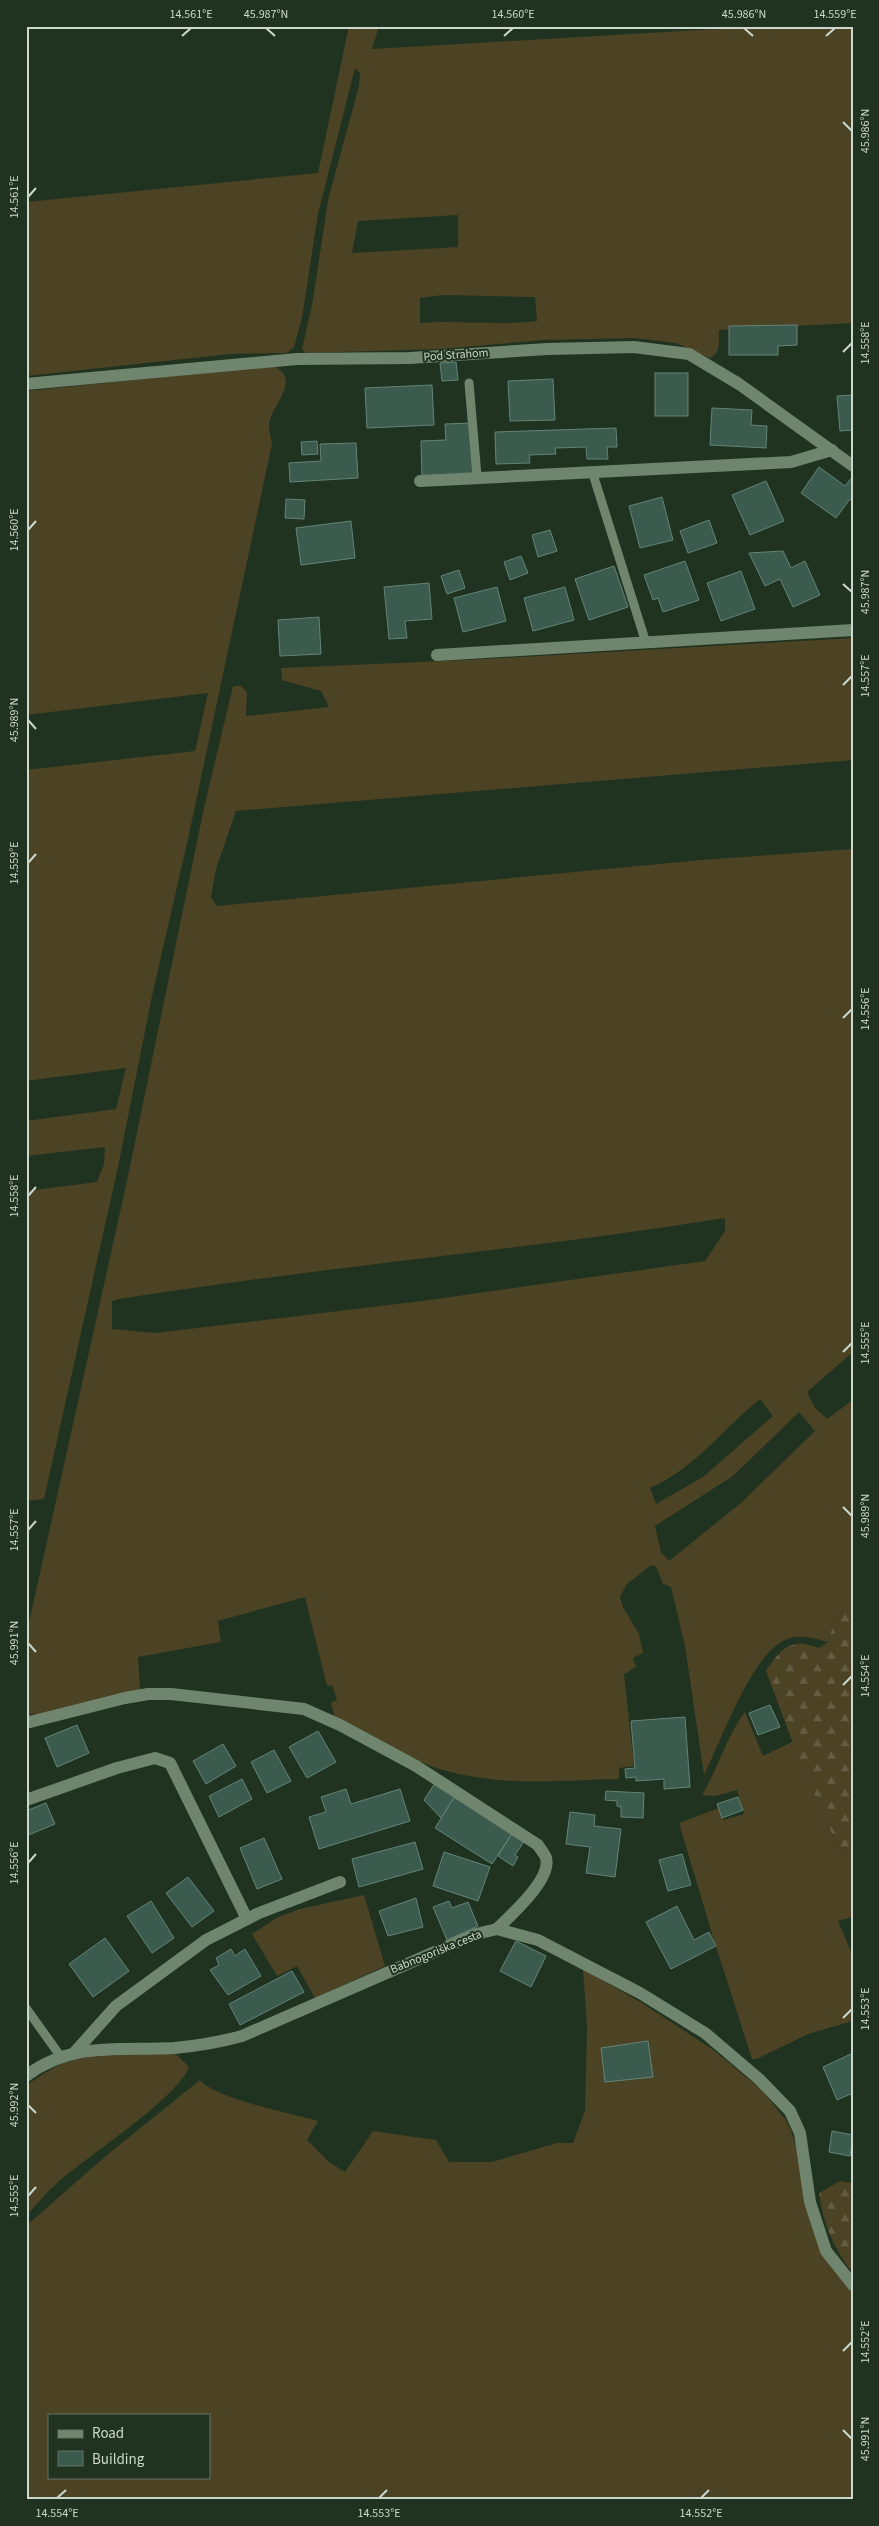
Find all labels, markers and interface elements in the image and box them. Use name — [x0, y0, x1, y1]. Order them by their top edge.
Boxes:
text: 14.561°E — [169, 6, 213, 23]
text: 45.987°N — [244, 6, 288, 23]
text: 14.560°E — [491, 6, 535, 23]
text: 45.986°N — [722, 6, 766, 23]
text: 14.559°E — [813, 6, 857, 23]
text: 45.986°N — [857, 109, 874, 153]
text: 14.561°E — [6, 175, 23, 219]
text: 14.558°E — [857, 321, 874, 365]
street label: Pod Strahom — [423, 344, 489, 366]
text: 14.560°E — [6, 508, 23, 552]
text: 45.987°N — [857, 570, 874, 614]
text: 14.557°E — [857, 654, 874, 698]
text: 45.989°N — [6, 698, 23, 742]
text: 14.559°E — [6, 841, 23, 885]
text: 14.556°E — [857, 987, 874, 1031]
text: 14.558°E — [6, 1174, 23, 1218]
text: 14.555°E — [857, 1321, 874, 1365]
text: 45.989°N — [857, 1494, 874, 1538]
text: 14.557°E — [6, 1508, 23, 1552]
text: 45.991°N — [6, 1621, 23, 1665]
text: 14.554°E — [857, 1654, 874, 1698]
text: 14.556°E — [6, 1841, 23, 1885]
street label: Babnogoriška cesta — [388, 1926, 484, 1978]
text: 14.553°E — [857, 1987, 874, 2031]
text: 45.992°N — [6, 2083, 23, 2127]
text: 14.555°E — [6, 2174, 23, 2218]
text: 14.552°E — [857, 2320, 874, 2364]
legend — [48, 2414, 210, 2478]
text: 45.991°N — [857, 2417, 874, 2461]
text: Road — [92, 2423, 124, 2444]
text: Building — [92, 2449, 145, 2470]
text: 14.554°E — [35, 2505, 79, 2522]
text: 14.553°E — [357, 2505, 401, 2522]
text: 14.552°E — [679, 2505, 723, 2522]

